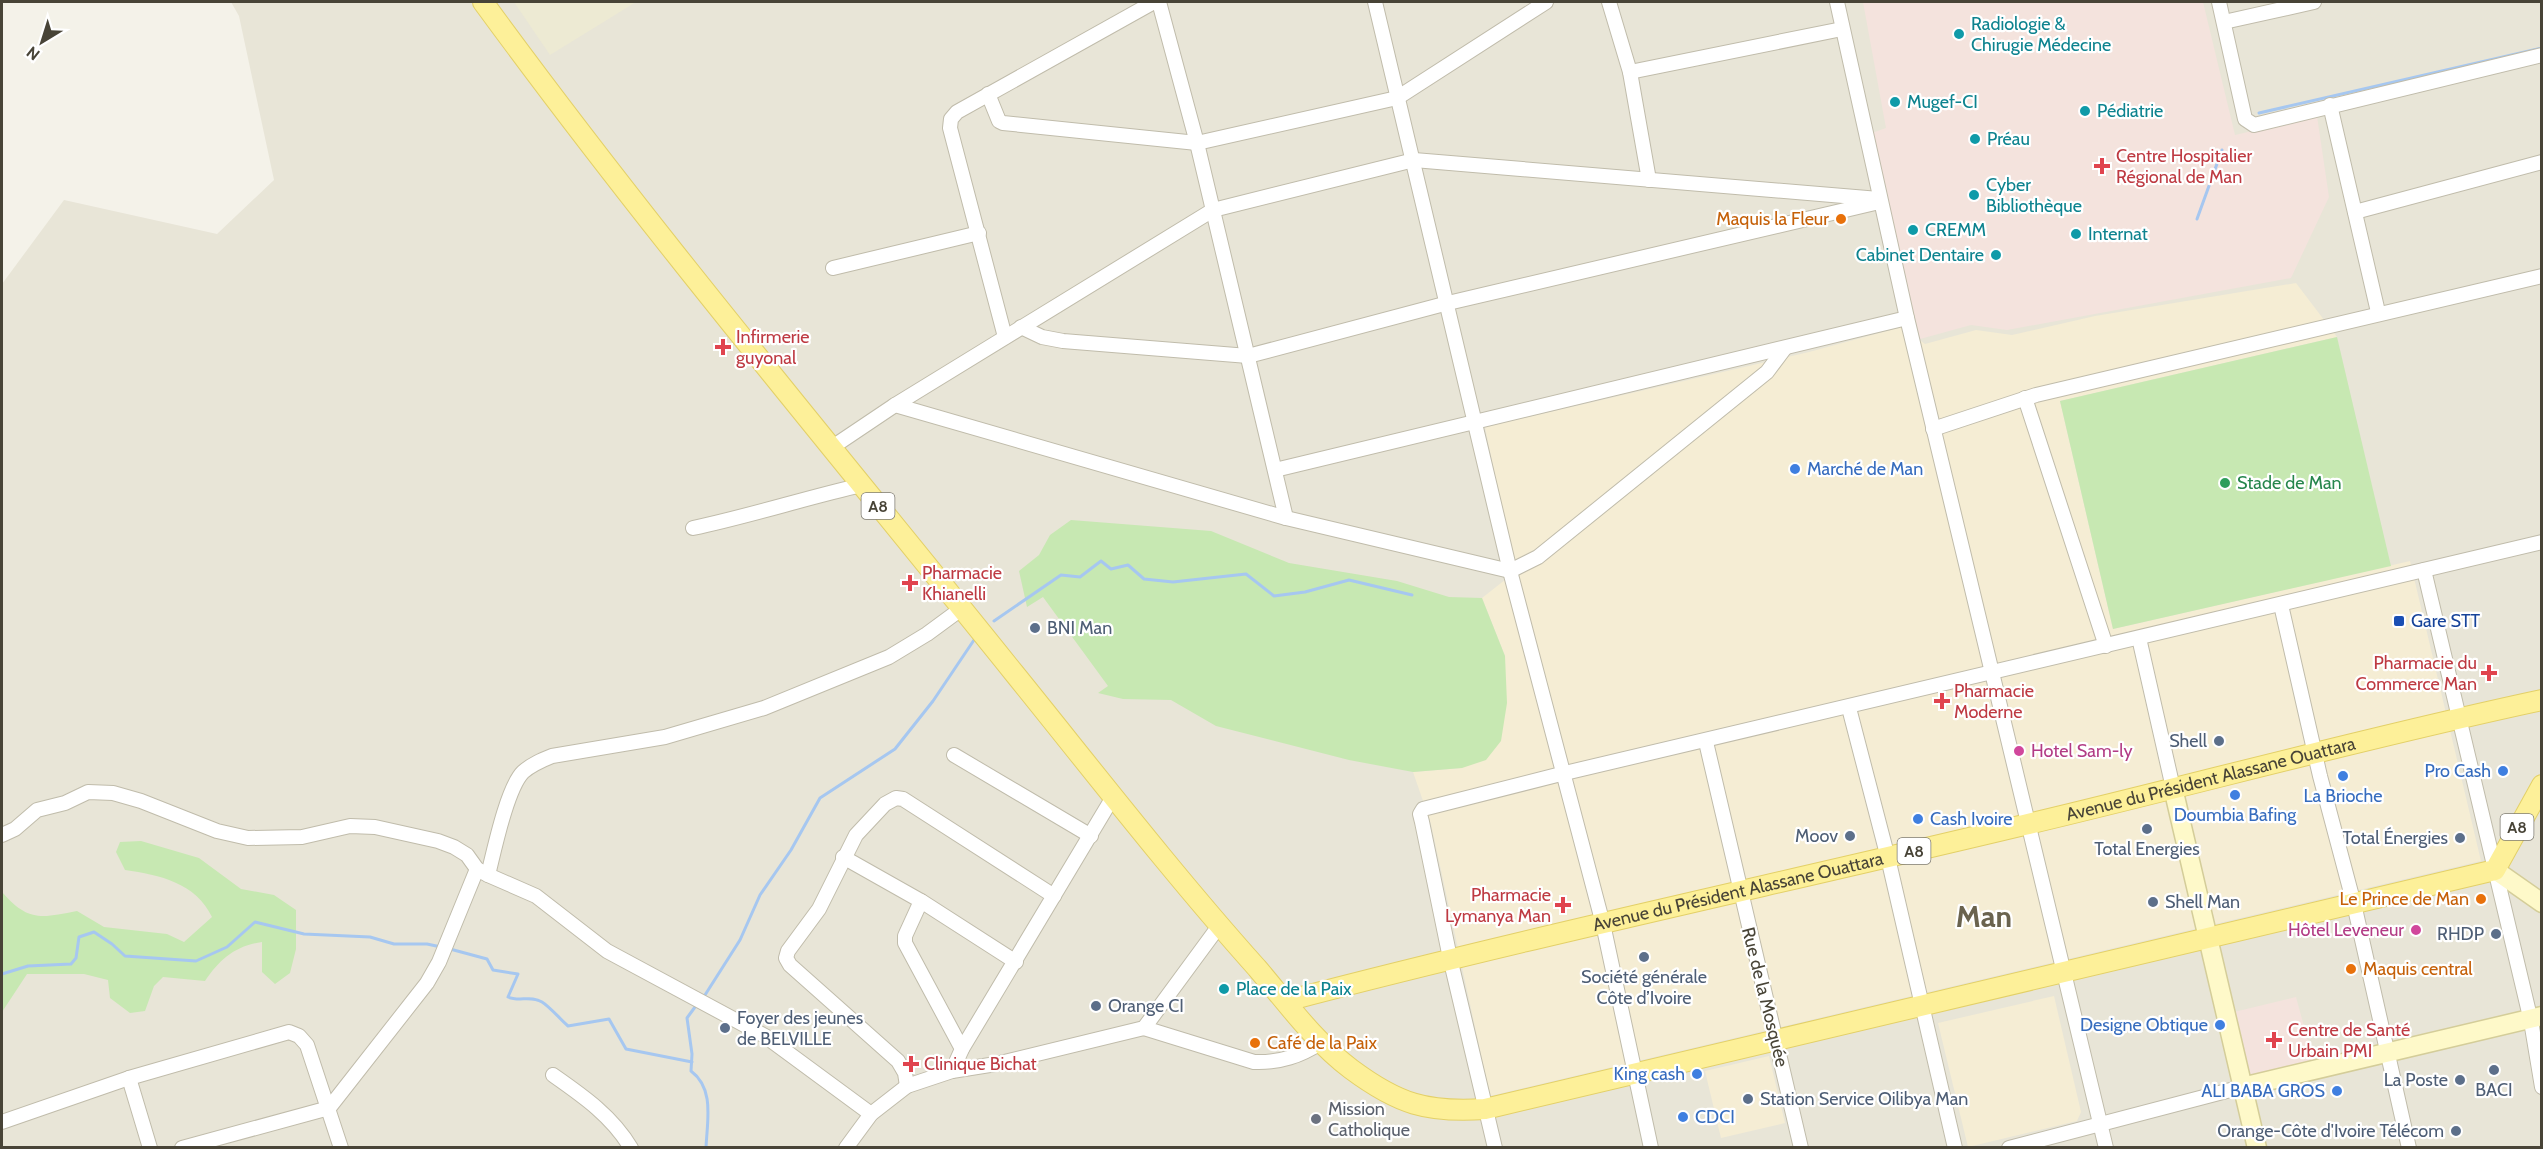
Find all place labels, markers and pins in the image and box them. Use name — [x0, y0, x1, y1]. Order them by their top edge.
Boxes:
place label: Radiologie & Chirugie Médecine — [1971, 13, 2111, 56]
marker: Radiologie & Chirugie Médecine — [1952, 27, 1966, 41]
place label: Mugef-CI — [1907, 91, 1978, 113]
marker: Mugef-CI — [1888, 95, 1902, 109]
place label: Pédiatrie — [2097, 100, 2163, 122]
marker: Pédiatrie — [2078, 104, 2092, 118]
place label: Préau — [1987, 128, 2030, 150]
marker: Préau — [1968, 132, 1982, 146]
place label: Centre Hospitalier Régional de Man — [2116, 145, 2252, 188]
marker: Centre Hospitalier Régional de Man — [2093, 157, 2111, 175]
place label: Cyber Bibliothèque — [1986, 174, 2082, 217]
marker: Cyber Bibliothèque — [1967, 188, 1981, 202]
place label: Maquis la Fleur — [1716, 208, 1829, 230]
marker: Maquis la Fleur — [1834, 212, 1848, 226]
place label: CREMM — [1925, 219, 1986, 241]
marker: CREMM — [1906, 223, 1920, 237]
place label: Internat — [2088, 223, 2148, 245]
marker: Internat — [2069, 227, 2083, 241]
place label: Cabinet Dentaire — [1856, 244, 1984, 266]
marker: Cabinet Dentaire — [1989, 248, 2003, 262]
place label: Infirmerie guyonal — [736, 326, 810, 369]
marker: Infirmerie guyonal — [714, 338, 732, 356]
place label: Marché de Man — [1807, 458, 1923, 480]
marker: Marché de Man — [1788, 462, 1802, 476]
place label: Stade de Man — [2237, 472, 2342, 494]
marker: Stade de Man — [2218, 476, 2232, 490]
place label: Pharmacie Khianelli — [922, 562, 1002, 605]
marker: Pharmacie Khianelli — [903, 576, 917, 590]
place label: Gare STT — [2411, 610, 2481, 632]
marker: Gare STT — [2392, 614, 2406, 628]
place label: BNI Man — [1047, 617, 1112, 639]
marker: BNI Man — [1028, 621, 1042, 635]
place label: Pharmacie du Commerce Man — [2355, 652, 2477, 695]
marker: Pharmacie du Commerce Man — [2482, 666, 2496, 680]
place label: Pharmacie Moderne — [1954, 680, 2034, 723]
marker: Pharmacie Moderne — [1935, 694, 1949, 708]
place label: Shell — [2169, 730, 2208, 752]
marker: Shell — [2212, 734, 2226, 748]
place label: Hotel Sam-ly — [2031, 740, 2133, 762]
marker: Hotel Sam-ly — [2012, 744, 2026, 758]
place label: Pro Cash — [2425, 760, 2491, 782]
marker: Pro Cash — [2496, 764, 2510, 778]
marker: La Brioche — [2336, 769, 2350, 783]
place label: La Brioche — [2304, 785, 2382, 807]
marker: Doumbia Bafing — [2228, 788, 2242, 802]
place label: Doumbia Bafing — [2174, 804, 2297, 826]
place label: Cash Ivoire — [1930, 808, 2013, 830]
marker: Cash Ivoire — [1911, 812, 1925, 826]
marker: Total Energies — [2140, 822, 2154, 836]
place label: Moov — [1795, 825, 1838, 847]
place label: Total Énergies — [2343, 827, 2448, 849]
marker: Moov — [1843, 829, 1857, 843]
marker: Total Énergies — [2453, 831, 2467, 845]
place label: Total Energies — [2094, 838, 2200, 860]
place label: Pharmacie Lymanya Man — [1445, 884, 1551, 927]
place label: Le Prince de Man — [2339, 888, 2469, 910]
place label: Shell Man — [2165, 891, 2240, 913]
marker: Le Prince de Man — [2474, 892, 2488, 906]
marker: Shell Man — [2146, 895, 2160, 909]
marker: Pharmacie Lymanya Man — [1556, 898, 1570, 912]
place label: Hôtel Leveneur — [2288, 919, 2404, 941]
marker: Hôtel Leveneur — [2409, 923, 2423, 937]
place label: RHDP — [2437, 923, 2484, 945]
marker: RHDP — [2489, 927, 2503, 941]
marker: Société générale Côte d’Ivoire — [1637, 950, 1651, 964]
place label: Maquis central — [2363, 958, 2473, 980]
marker: Maquis central — [2344, 962, 2358, 976]
place label: Société générale Côte d’Ivoire — [1581, 966, 1707, 1009]
place label: Place de la Paix — [1236, 978, 1352, 1000]
marker: Place de la Paix — [1217, 982, 1231, 996]
place label: Orange CI — [1108, 995, 1184, 1017]
marker: Orange CI — [1089, 999, 1103, 1013]
place label: Foyer des jeunes de BELVILLE — [737, 1007, 863, 1050]
place label: Designe Obtique — [2080, 1014, 2208, 1036]
marker: Designe Obtique — [2213, 1018, 2227, 1032]
place label: Centre de Santé Urbain PMI — [2288, 1019, 2410, 1062]
marker: Foyer des jeunes de BELVILLE — [718, 1021, 732, 1035]
marker: Centre de Santé Urbain PMI — [2265, 1031, 2283, 1049]
place label: Café de la Paix — [1267, 1032, 1377, 1054]
marker: Café de la Paix — [1248, 1036, 1262, 1050]
place label: Clinique Bichat — [924, 1053, 1037, 1075]
marker: Clinique Bichat — [902, 1055, 920, 1073]
place label: King cash — [1613, 1063, 1685, 1085]
marker: BACI — [2487, 1063, 2501, 1077]
marker: King cash — [1690, 1067, 1704, 1081]
place label: La Poste — [2384, 1069, 2448, 1091]
marker: La Poste — [2453, 1073, 2467, 1087]
place label: BACI — [2475, 1079, 2513, 1101]
place label: ALI BABA GROS — [2201, 1080, 2325, 1102]
marker: ALI BABA GROS — [2330, 1084, 2344, 1098]
place label: Station Service Oilibya Man — [1760, 1088, 1968, 1110]
marker: Station Service Oilibya Man — [1741, 1092, 1755, 1106]
place label: Mission Catholique — [1328, 1098, 1410, 1141]
place label: CDCI — [1695, 1106, 1735, 1128]
marker: CDCI — [1676, 1110, 1690, 1124]
marker: Mission Catholique — [1309, 1112, 1323, 1126]
place label: Orange-Côte d'Ivoire Télécom — [2217, 1120, 2444, 1142]
marker: Orange-Côte d'Ivoire Télécom — [2449, 1124, 2463, 1138]

